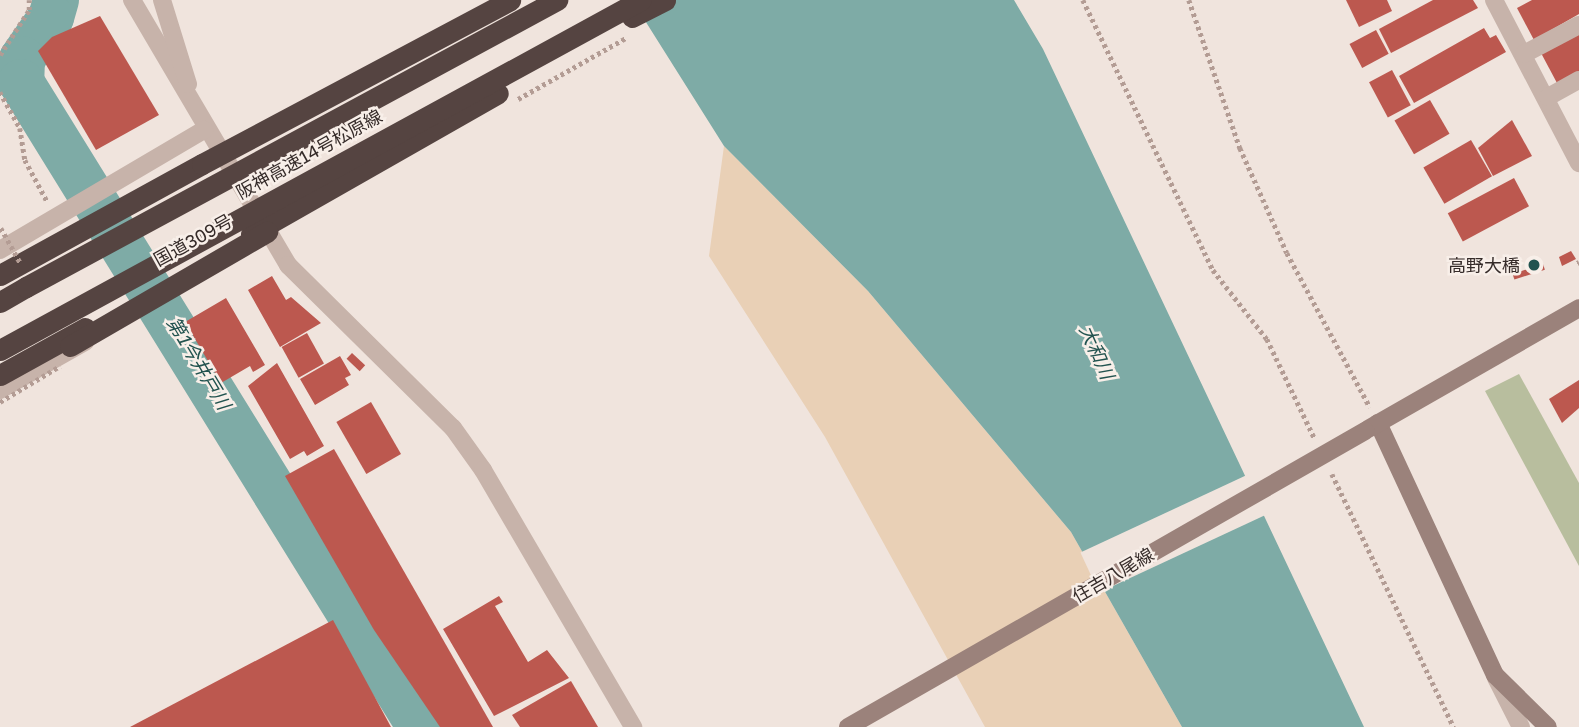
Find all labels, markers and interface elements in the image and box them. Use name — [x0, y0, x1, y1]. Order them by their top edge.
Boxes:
street label: 阪神高速14号松原線 — [232, 105, 386, 203]
street label: 国道309号 — [150, 210, 236, 270]
place label: 高野大橋 — [1448, 254, 1520, 276]
marker: 高野大橋 — [1526, 257, 1542, 273]
water label: 第1今井戸川 — [162, 312, 236, 414]
water label: 大和川 — [1075, 321, 1119, 383]
street label: 住吉八尾線 — [1069, 543, 1157, 607]

